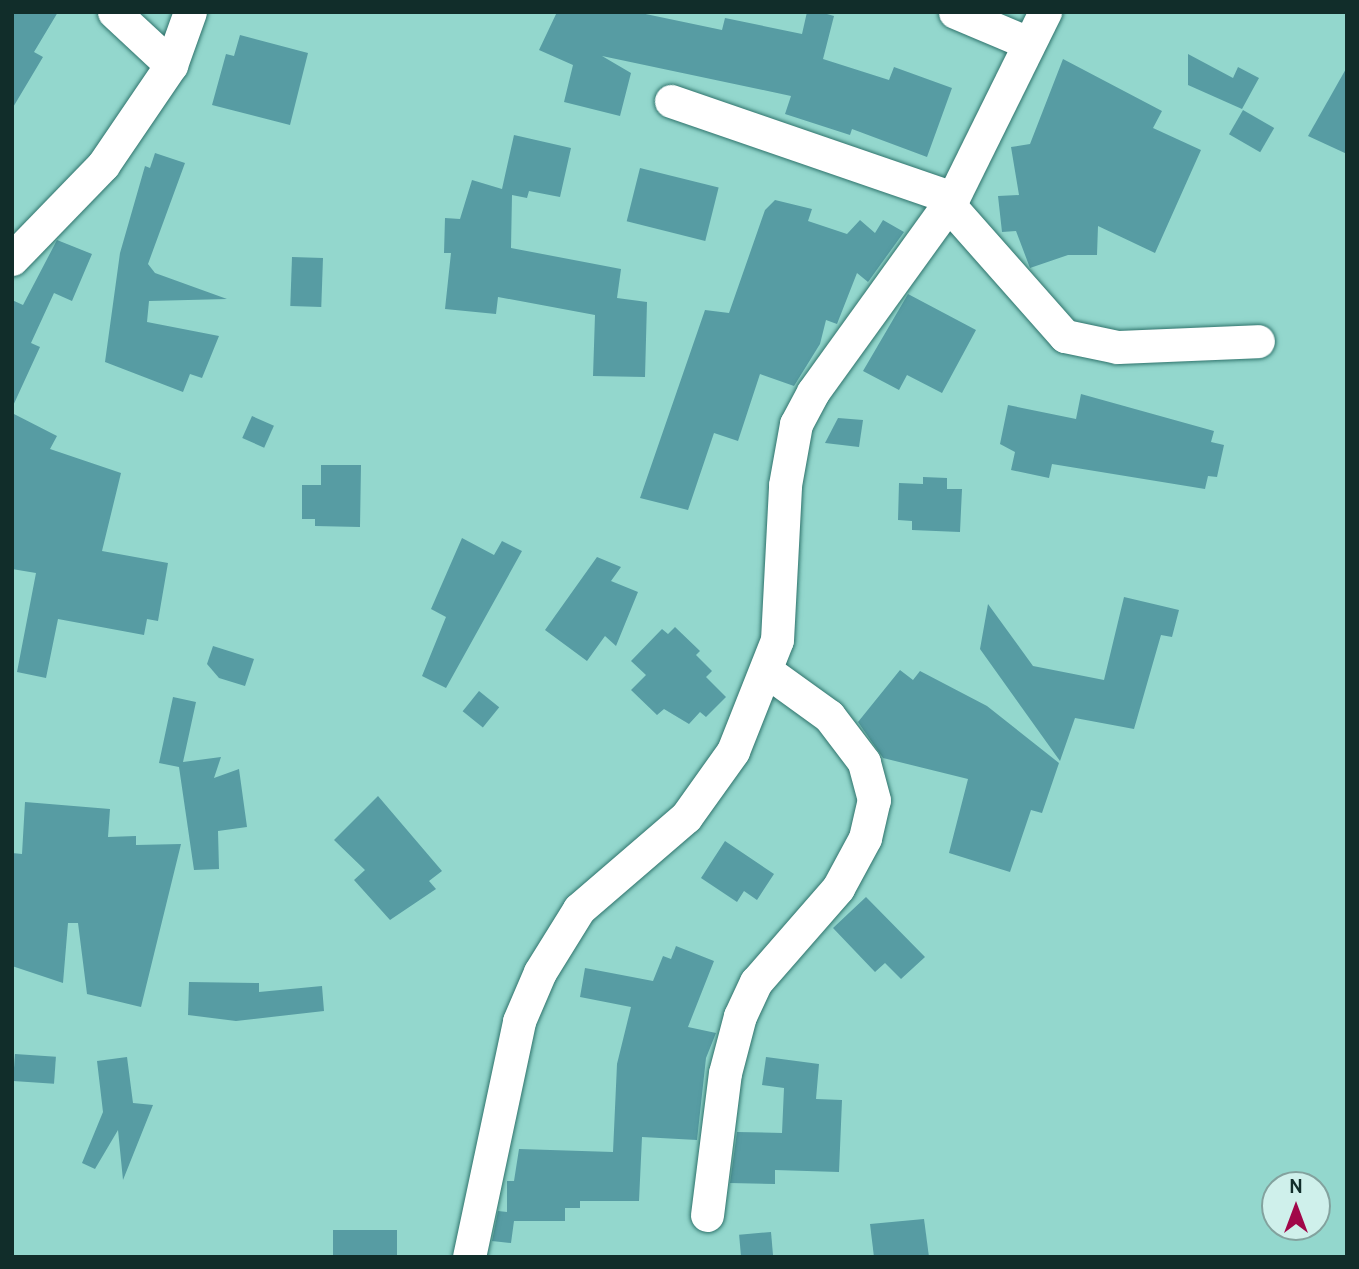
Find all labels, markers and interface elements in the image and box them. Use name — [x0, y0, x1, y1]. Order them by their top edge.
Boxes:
north arrow — [1261, 1171, 1331, 1241]
text: N — [1289, 1175, 1303, 1198]

